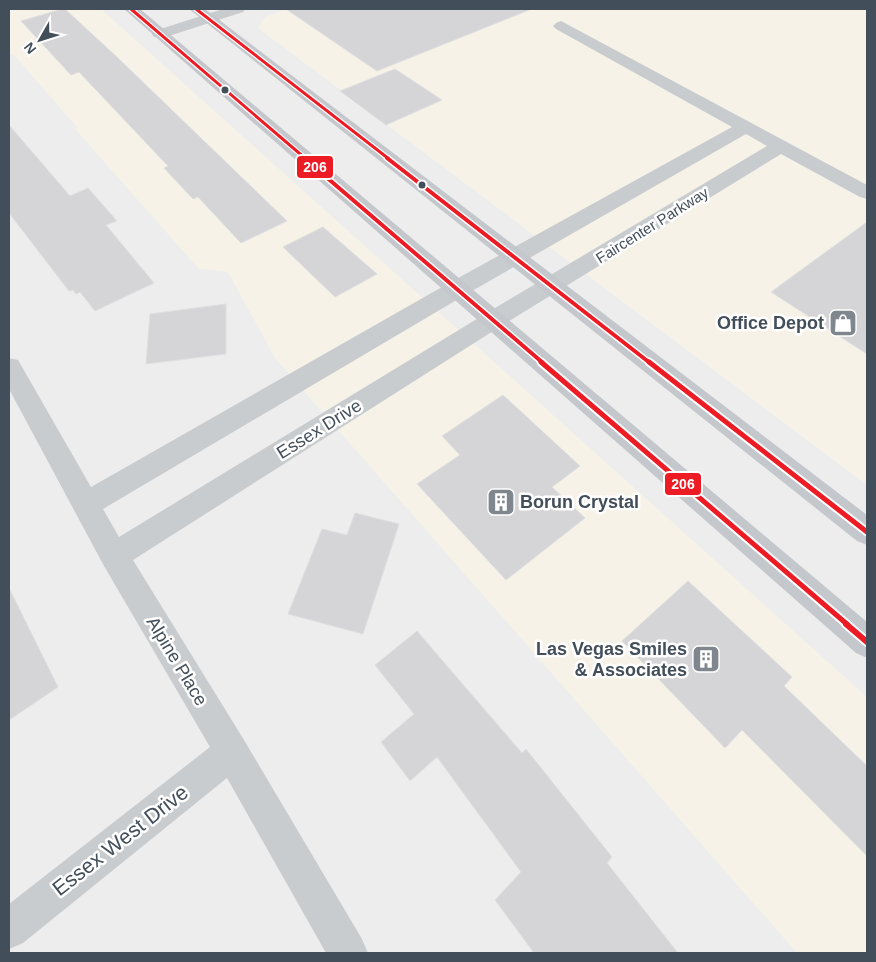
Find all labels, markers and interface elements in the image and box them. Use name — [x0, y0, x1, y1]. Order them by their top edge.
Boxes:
north arrow — [15, 15, 65, 65]
text: N — [20, 39, 39, 57]
unlabelled marker — [220, 85, 230, 95]
line badge: 206 — [296, 155, 334, 179]
text: 206 — [303, 159, 327, 175]
unlabelled marker — [417, 180, 427, 190]
street label: Faircenter Parkway — [593, 183, 712, 266]
shop icon: Office Depot — [828, 308, 858, 338]
place label: Office Depot — [717, 313, 824, 333]
street label: Essex Drive — [273, 395, 365, 463]
line badge: 206 — [664, 472, 702, 496]
text: 206 — [671, 476, 695, 492]
building icon: Borun Crystal — [486, 487, 516, 517]
place label: Borun Crystal — [520, 492, 639, 512]
street label: Alpine Place — [143, 613, 211, 709]
place label: Las Vegas Smiles & Associates — [536, 639, 687, 680]
building icon: Las Vegas Smiles & Associates — [691, 644, 721, 674]
street label: Essex West Drive — [48, 780, 192, 900]

